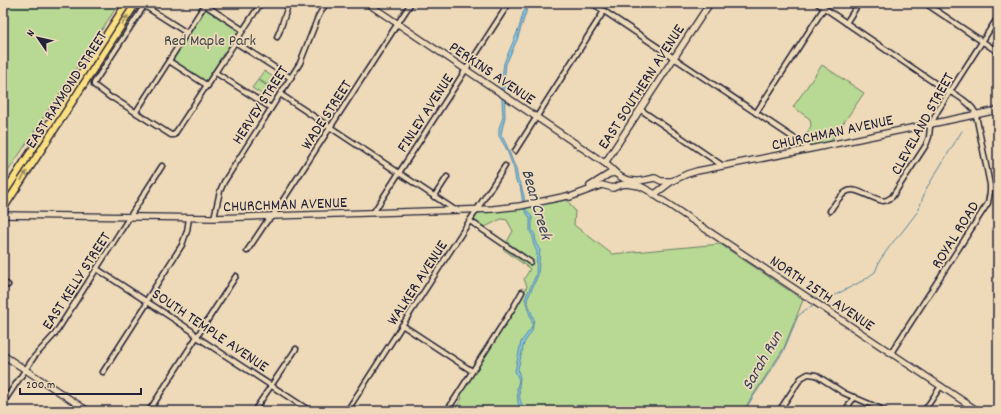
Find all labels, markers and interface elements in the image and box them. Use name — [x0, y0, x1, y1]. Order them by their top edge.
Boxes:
one-way arrow — [121, 15, 129, 25]
north arrow — [18, 18, 58, 58]
street label: EAST SOUTHERN AVENUE — [593, 20, 692, 154]
street label: EAST RAYMOND STREET — [20, 27, 110, 151]
park label: Red Maple Park — [164, 30, 256, 53]
street label: PERKINS AVENUE — [444, 37, 540, 112]
street label: HERVEY STREET — [227, 61, 296, 149]
street label: CLEVELAND STREET — [886, 68, 961, 180]
street label: FINLEY AVENUE — [392, 69, 461, 157]
street label: WADE STREET — [296, 75, 359, 155]
street label: CHURCHMAN AVENUE — [770, 109, 896, 158]
water label: Bean Creek — [514, 167, 557, 245]
one-way arrow — [20, 171, 28, 182]
street label: CHURCHMAN AVENUE — [223, 192, 348, 219]
street label: ROYAL ROAD — [926, 197, 986, 274]
street label: EAST KELLY STREET — [37, 227, 118, 335]
street label: WALKER AVENUE — [382, 236, 455, 330]
street label: NORTH 25TH AVENUE — [764, 250, 879, 338]
street label: SOUTH TEMPLE AVENUE — [147, 283, 273, 379]
water label: Sarah Run — [737, 326, 791, 396]
scale bar — [20, 370, 141, 396]
text: 200 m — [26, 377, 55, 394]

